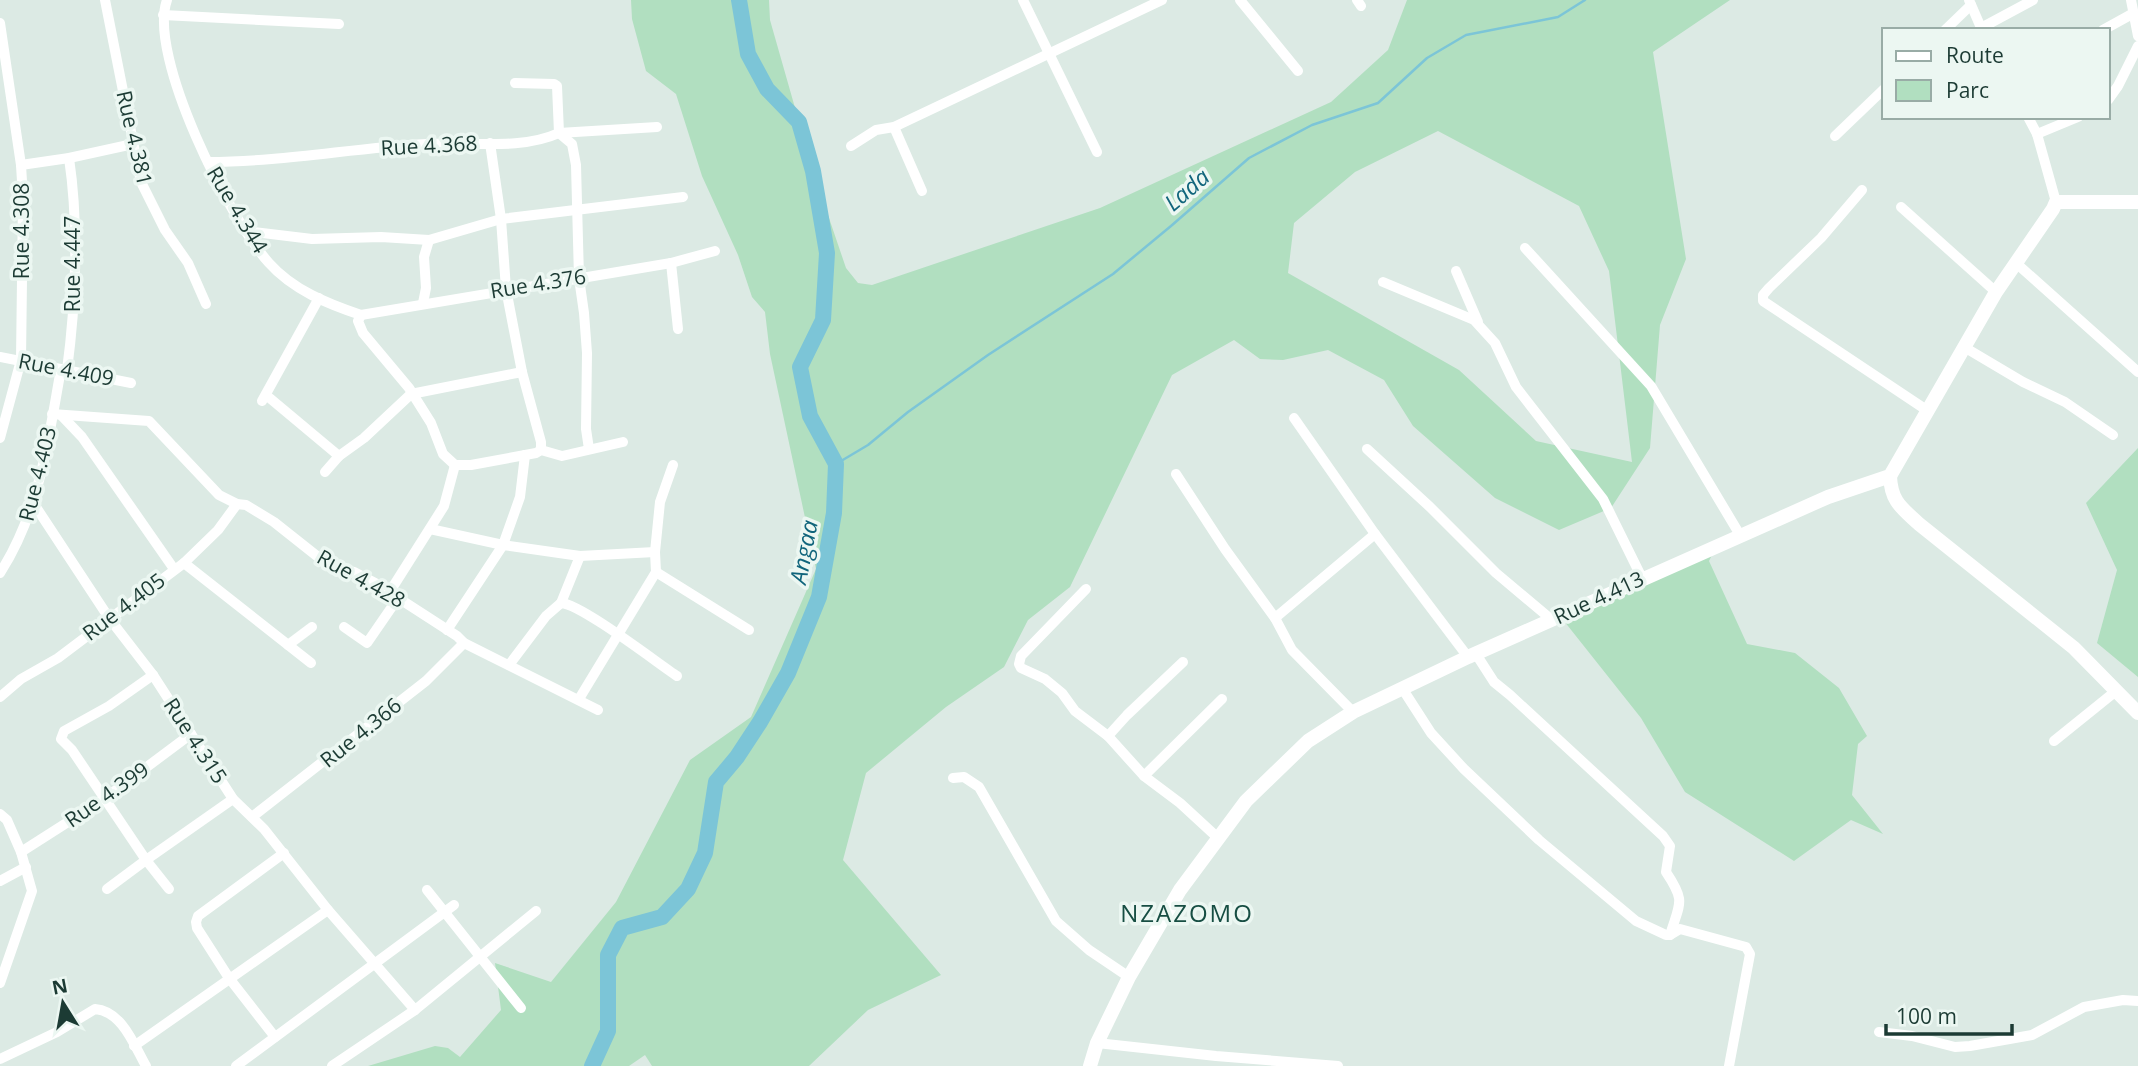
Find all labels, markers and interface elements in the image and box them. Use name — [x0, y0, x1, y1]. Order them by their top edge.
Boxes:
legend — [1882, 28, 2110, 119]
text: Route — [1946, 41, 2004, 69]
text: Parc — [1946, 76, 1989, 104]
street label: Rue 4.381 — [110, 88, 159, 188]
street label: Rue 4.368 — [380, 128, 478, 162]
street label: Rue 4.344 — [201, 161, 275, 258]
water label: Lada — [1157, 161, 1216, 218]
street label: Rue 4.308 — [7, 183, 35, 279]
street label: Rue 4.447 — [58, 216, 86, 312]
street label: Rue 4.376 — [488, 262, 588, 304]
street label: Rue 4.409 — [16, 346, 116, 392]
street label: Rue 4.403 — [12, 423, 62, 524]
water label: Angaa — [781, 517, 825, 588]
street label: Rue 4.428 — [312, 542, 411, 614]
street label: Rue 4.413 — [1549, 564, 1648, 630]
street label: Rue 4.405 — [76, 566, 170, 646]
street label: Rue 4.366 — [314, 691, 407, 774]
street label: Rue 4.315 — [158, 692, 234, 789]
street label: Rue 4.399 — [59, 755, 154, 833]
district label: NZAZOMO — [1120, 896, 1254, 929]
north arrow — [28, 968, 98, 1038]
text: N — [50, 972, 70, 1001]
scale bar — [1886, 992, 2012, 1036]
text: 100 m — [1896, 1002, 1957, 1030]

